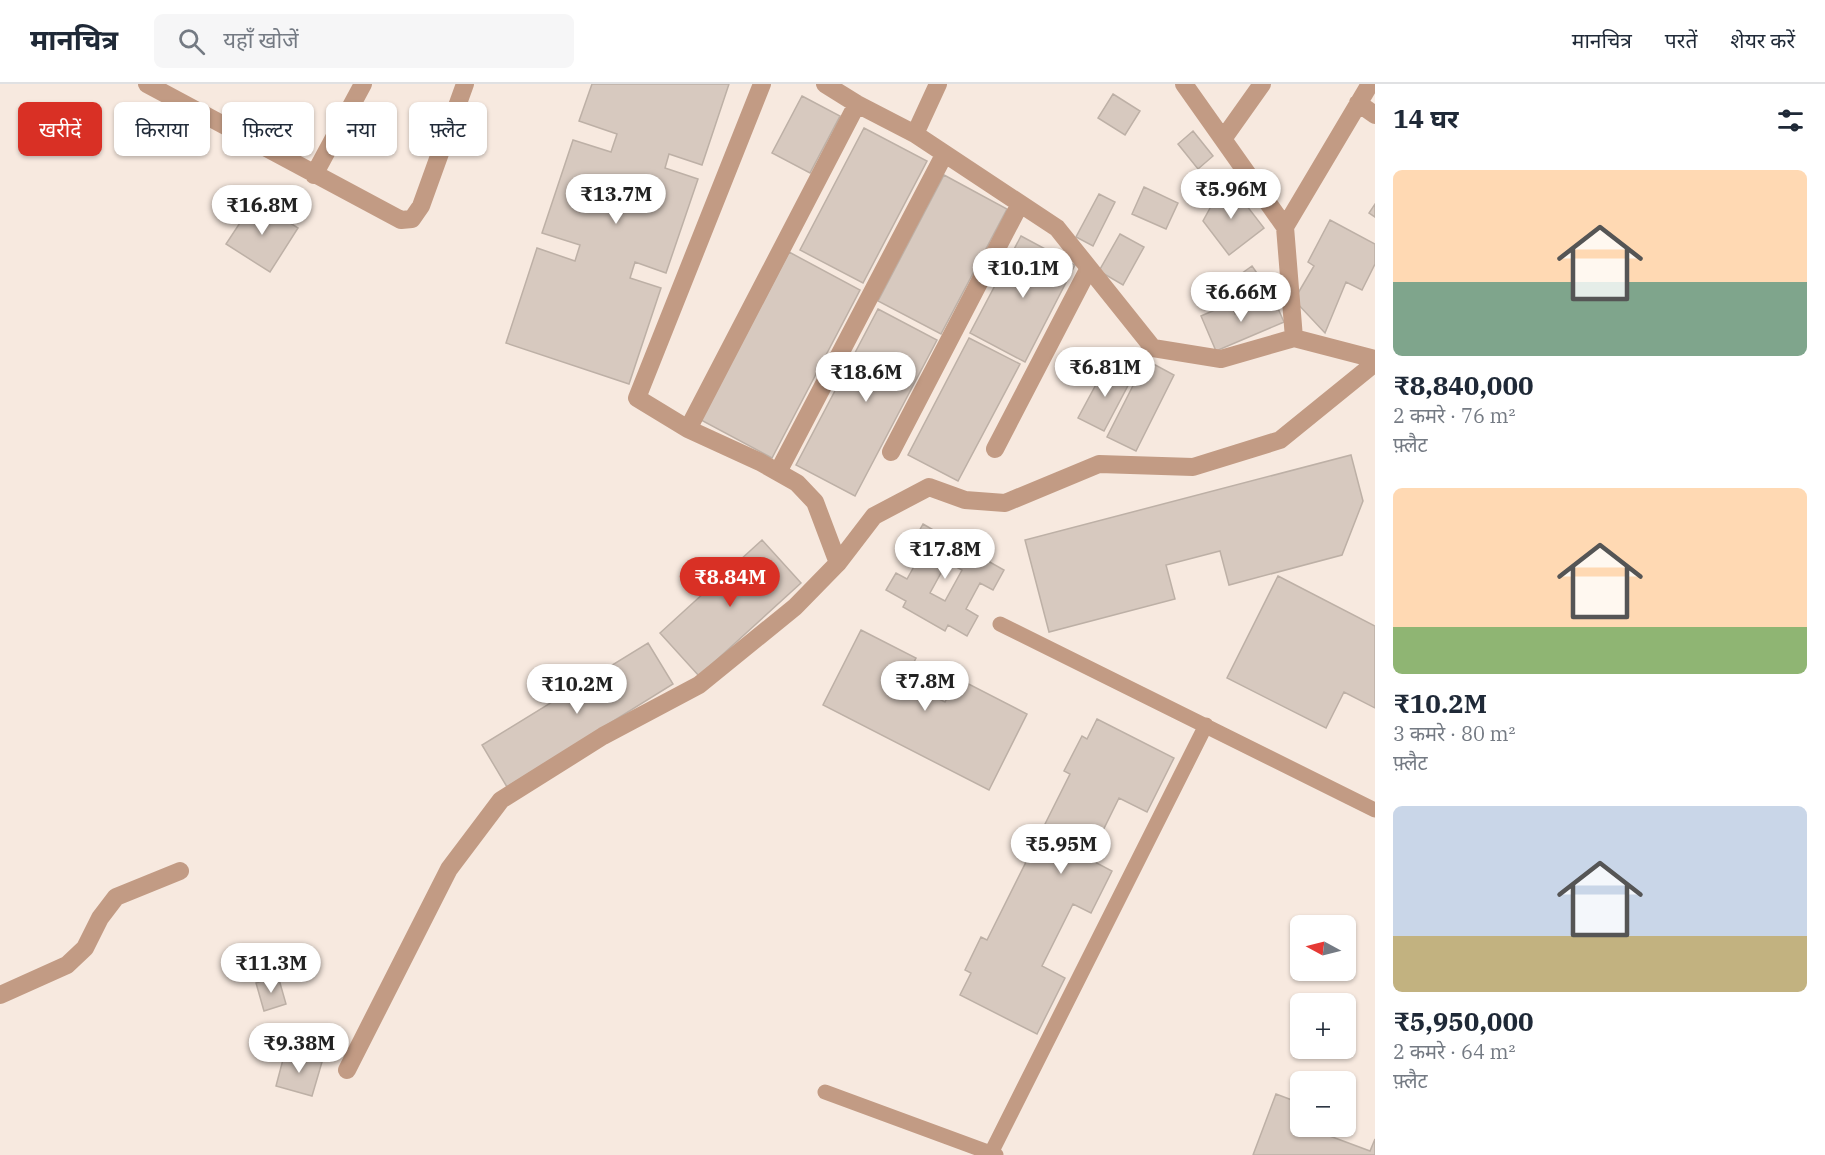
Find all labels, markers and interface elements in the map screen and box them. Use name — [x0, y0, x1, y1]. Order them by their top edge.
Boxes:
search box — [154, 14, 574, 68]
text: मानचित्र — [30, 21, 118, 58]
icon: search — [175, 25, 208, 58]
text: यहाँ खोजें — [223, 25, 299, 54]
text: मानचित्र — [1572, 26, 1632, 54]
text: परतें — [1665, 26, 1697, 54]
text: शेयर करें — [1730, 26, 1795, 54]
text: 14 घर — [1393, 101, 1459, 135]
chip: खरीदें — [18, 102, 102, 156]
chip: किराया — [114, 102, 210, 156]
chip: फ़िल्टर — [222, 102, 314, 156]
chip: नया — [326, 102, 397, 156]
chip: फ़्लैट — [409, 102, 487, 156]
icon: filters — [1774, 104, 1807, 137]
pin: ₹5.96M — [1182, 169, 1280, 220]
pin: ₹13.7M — [567, 174, 665, 225]
text: ₹5.96M — [1195, 175, 1267, 202]
text: ₹13.7M — [580, 180, 652, 207]
pin: ₹16.8M — [213, 185, 311, 236]
text: ₹16.8M — [226, 191, 298, 218]
icon: home — [1546, 209, 1654, 317]
pin: ₹10.1M — [974, 248, 1072, 299]
text: ₹10.1M — [987, 254, 1059, 281]
pin: ₹6.66M — [1192, 272, 1290, 323]
text: ₹6.66M — [1205, 278, 1277, 305]
pin: ₹6.81M — [1056, 347, 1154, 398]
pin: ₹18.6M — [817, 352, 915, 403]
text: ₹6.81M — [1069, 353, 1141, 380]
text: ₹18.6M — [830, 358, 902, 385]
text: ₹8,840,000 — [1393, 368, 1534, 402]
text: 2 कमरे · 76 m² — [1393, 402, 1516, 429]
text: फ़्लैट — [1393, 431, 1428, 458]
icon: home — [1546, 527, 1654, 635]
pin: ₹17.8M — [896, 529, 994, 580]
text: ₹17.8M — [909, 535, 981, 562]
pin: ₹8.84M — [681, 557, 779, 608]
text: ₹8.84M — [694, 563, 766, 590]
pin: ₹7.8M — [883, 661, 967, 712]
pin: ₹10.2M — [528, 664, 626, 715]
text: ₹7.8M — [895, 667, 955, 694]
text: ₹10.2M — [541, 670, 613, 697]
text: ₹10.2M — [1393, 686, 1487, 720]
text: 3 कमरे · 80 m² — [1393, 720, 1516, 747]
text: फ़्लैट — [1393, 749, 1428, 776]
pin: ₹5.95M — [1012, 824, 1110, 875]
text: ₹5.95M — [1025, 830, 1097, 857]
icon: home — [1546, 845, 1654, 953]
north arrow — [1290, 915, 1356, 981]
map controls — [1290, 915, 1356, 1137]
pin: ₹11.3M — [222, 943, 320, 994]
text: ₹11.3M — [235, 949, 307, 976]
button: + — [1290, 993, 1356, 1059]
text: ₹5,950,000 — [1393, 1004, 1534, 1038]
pin: ₹9.38M — [250, 1023, 348, 1074]
text: ₹9.38M — [263, 1029, 335, 1056]
text: 2 कमरे · 64 m² — [1393, 1038, 1516, 1065]
text: फ़्लैट — [1393, 1067, 1428, 1094]
button: − — [1290, 1071, 1356, 1137]

